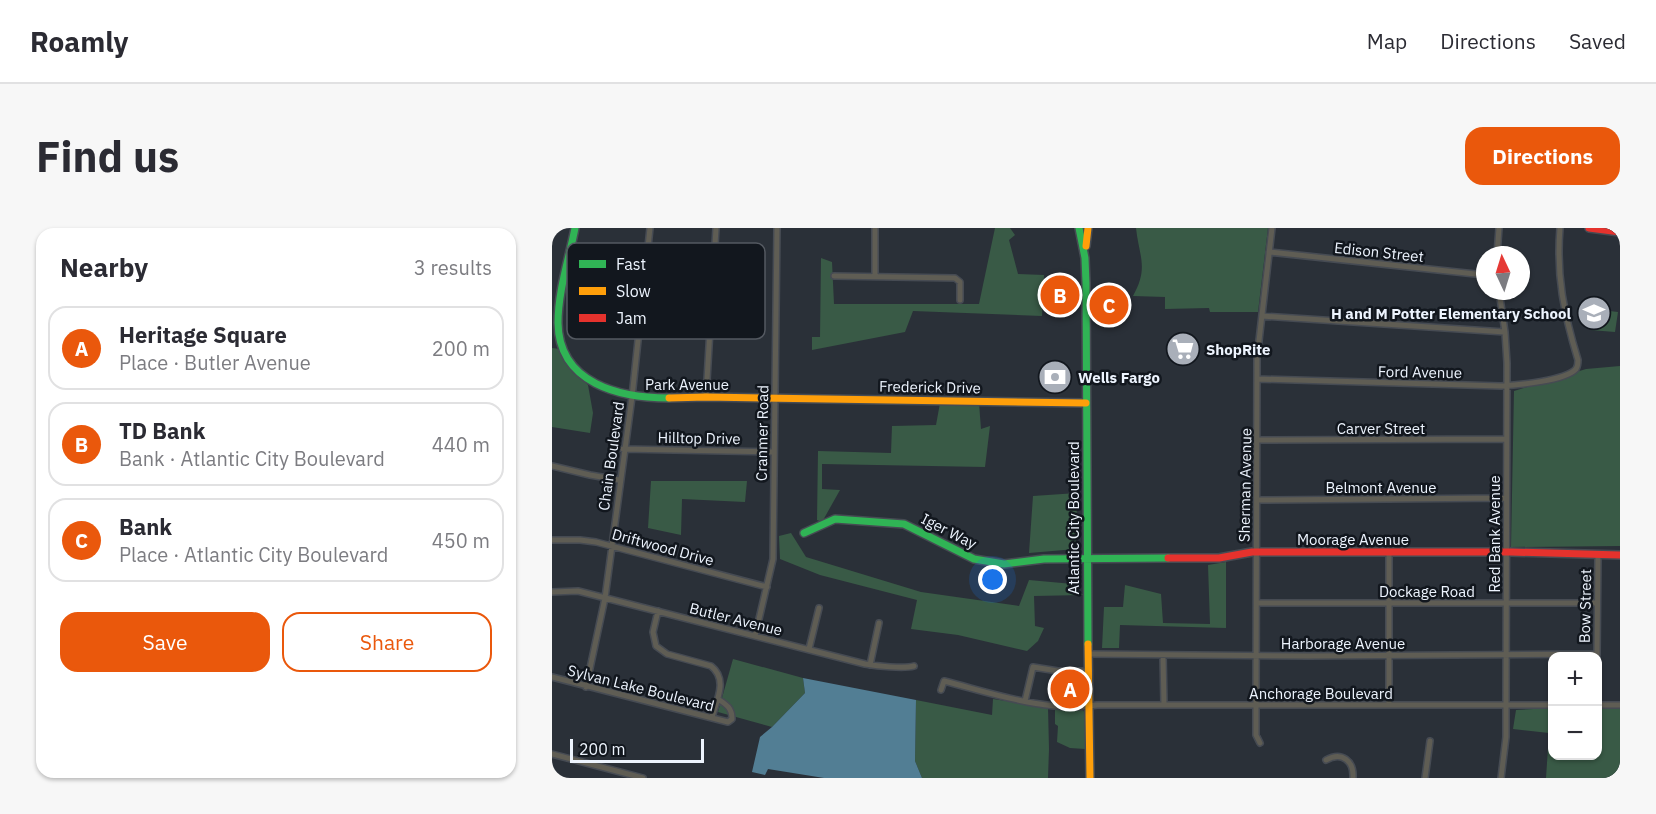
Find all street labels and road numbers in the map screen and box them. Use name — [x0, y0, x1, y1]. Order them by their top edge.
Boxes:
street label: Edison Street — [1333, 238, 1425, 266]
street label: Ford Avenue — [1378, 362, 1462, 382]
street label: Park Avenue — [645, 375, 729, 394]
street label: Frederick Drive — [879, 377, 981, 397]
street label: Cranmer Road — [752, 385, 772, 481]
street label: Chain Boulevard — [594, 400, 628, 512]
street label: Carver Street — [1337, 419, 1425, 438]
street label: Hilltop Drive — [657, 428, 741, 448]
street label: Sherman Avenue — [1235, 428, 1255, 542]
street label: Atlantic City Boulevard — [1064, 441, 1083, 595]
street label: Red Bank Avenue — [1485, 475, 1504, 593]
street label: Belmont Avenue — [1325, 478, 1437, 497]
street label: Iger Way — [918, 509, 980, 553]
street label: Driftwood Drive — [610, 524, 716, 570]
street label: Moorage Avenue — [1297, 530, 1409, 549]
street label: Bow Street — [1575, 569, 1595, 643]
street label: Dockage Road — [1379, 582, 1475, 601]
street label: Butler Avenue — [688, 598, 784, 640]
street label: Harborage Avenue — [1281, 634, 1405, 653]
street label: Sylvan Lake Boulevard — [566, 661, 716, 715]
street label: Anchorage Boulevard — [1249, 684, 1393, 703]

